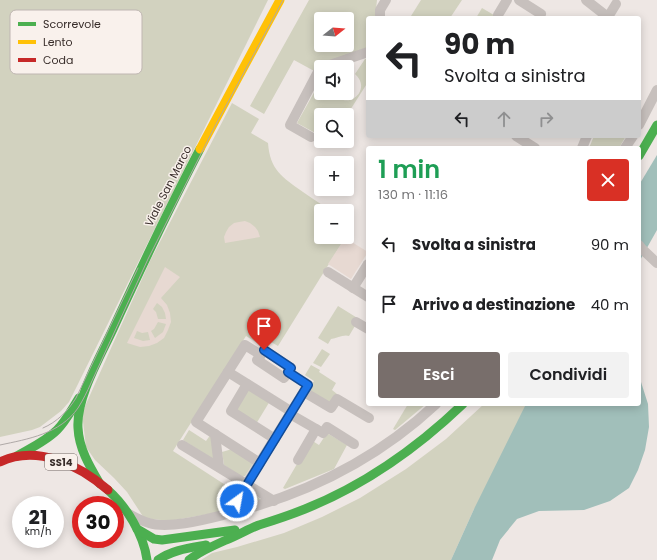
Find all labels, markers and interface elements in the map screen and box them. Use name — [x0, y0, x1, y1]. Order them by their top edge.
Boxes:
legend — [10, 10, 142, 74]
north arrow — [314, 12, 354, 52]
map controls — [314, 12, 354, 244]
text: Scorrevole — [43, 16, 101, 32]
text: 90 m — [444, 25, 515, 64]
icon: left — [378, 32, 430, 84]
text: Lento — [43, 34, 73, 50]
text: Coda — [43, 52, 73, 68]
button: sound — [314, 60, 354, 100]
text: Svolta a sinistra — [444, 63, 586, 88]
button: search — [314, 108, 354, 148]
icon: left — [451, 108, 473, 130]
icon: ahead — [493, 108, 515, 130]
icon: right — [535, 108, 557, 130]
street label: Viale San Marco — [141, 143, 195, 229]
text: 1 min — [378, 153, 440, 186]
button: + — [314, 156, 354, 196]
button: close — [587, 159, 629, 201]
text: 130 m · 11:16 — [378, 185, 448, 204]
button: − — [314, 204, 354, 244]
icon: left — [378, 233, 400, 255]
text: Svolta a sinistra — [412, 234, 536, 255]
text: 90 m — [591, 234, 629, 255]
icon: arrive — [378, 293, 400, 315]
text: Arrivo a destinazione — [412, 294, 575, 315]
text: 40 m — [591, 294, 629, 315]
pin — [247, 309, 281, 350]
icon: arrive — [253, 315, 275, 337]
button: Esci — [378, 352, 500, 398]
button: Condividi — [508, 352, 629, 398]
road number: SS14 — [45, 454, 77, 470]
position arrow — [216, 480, 258, 522]
speed limit sign: 30 — [72, 496, 124, 548]
text: 21 — [29, 503, 47, 531]
text: km/h — [25, 524, 51, 539]

